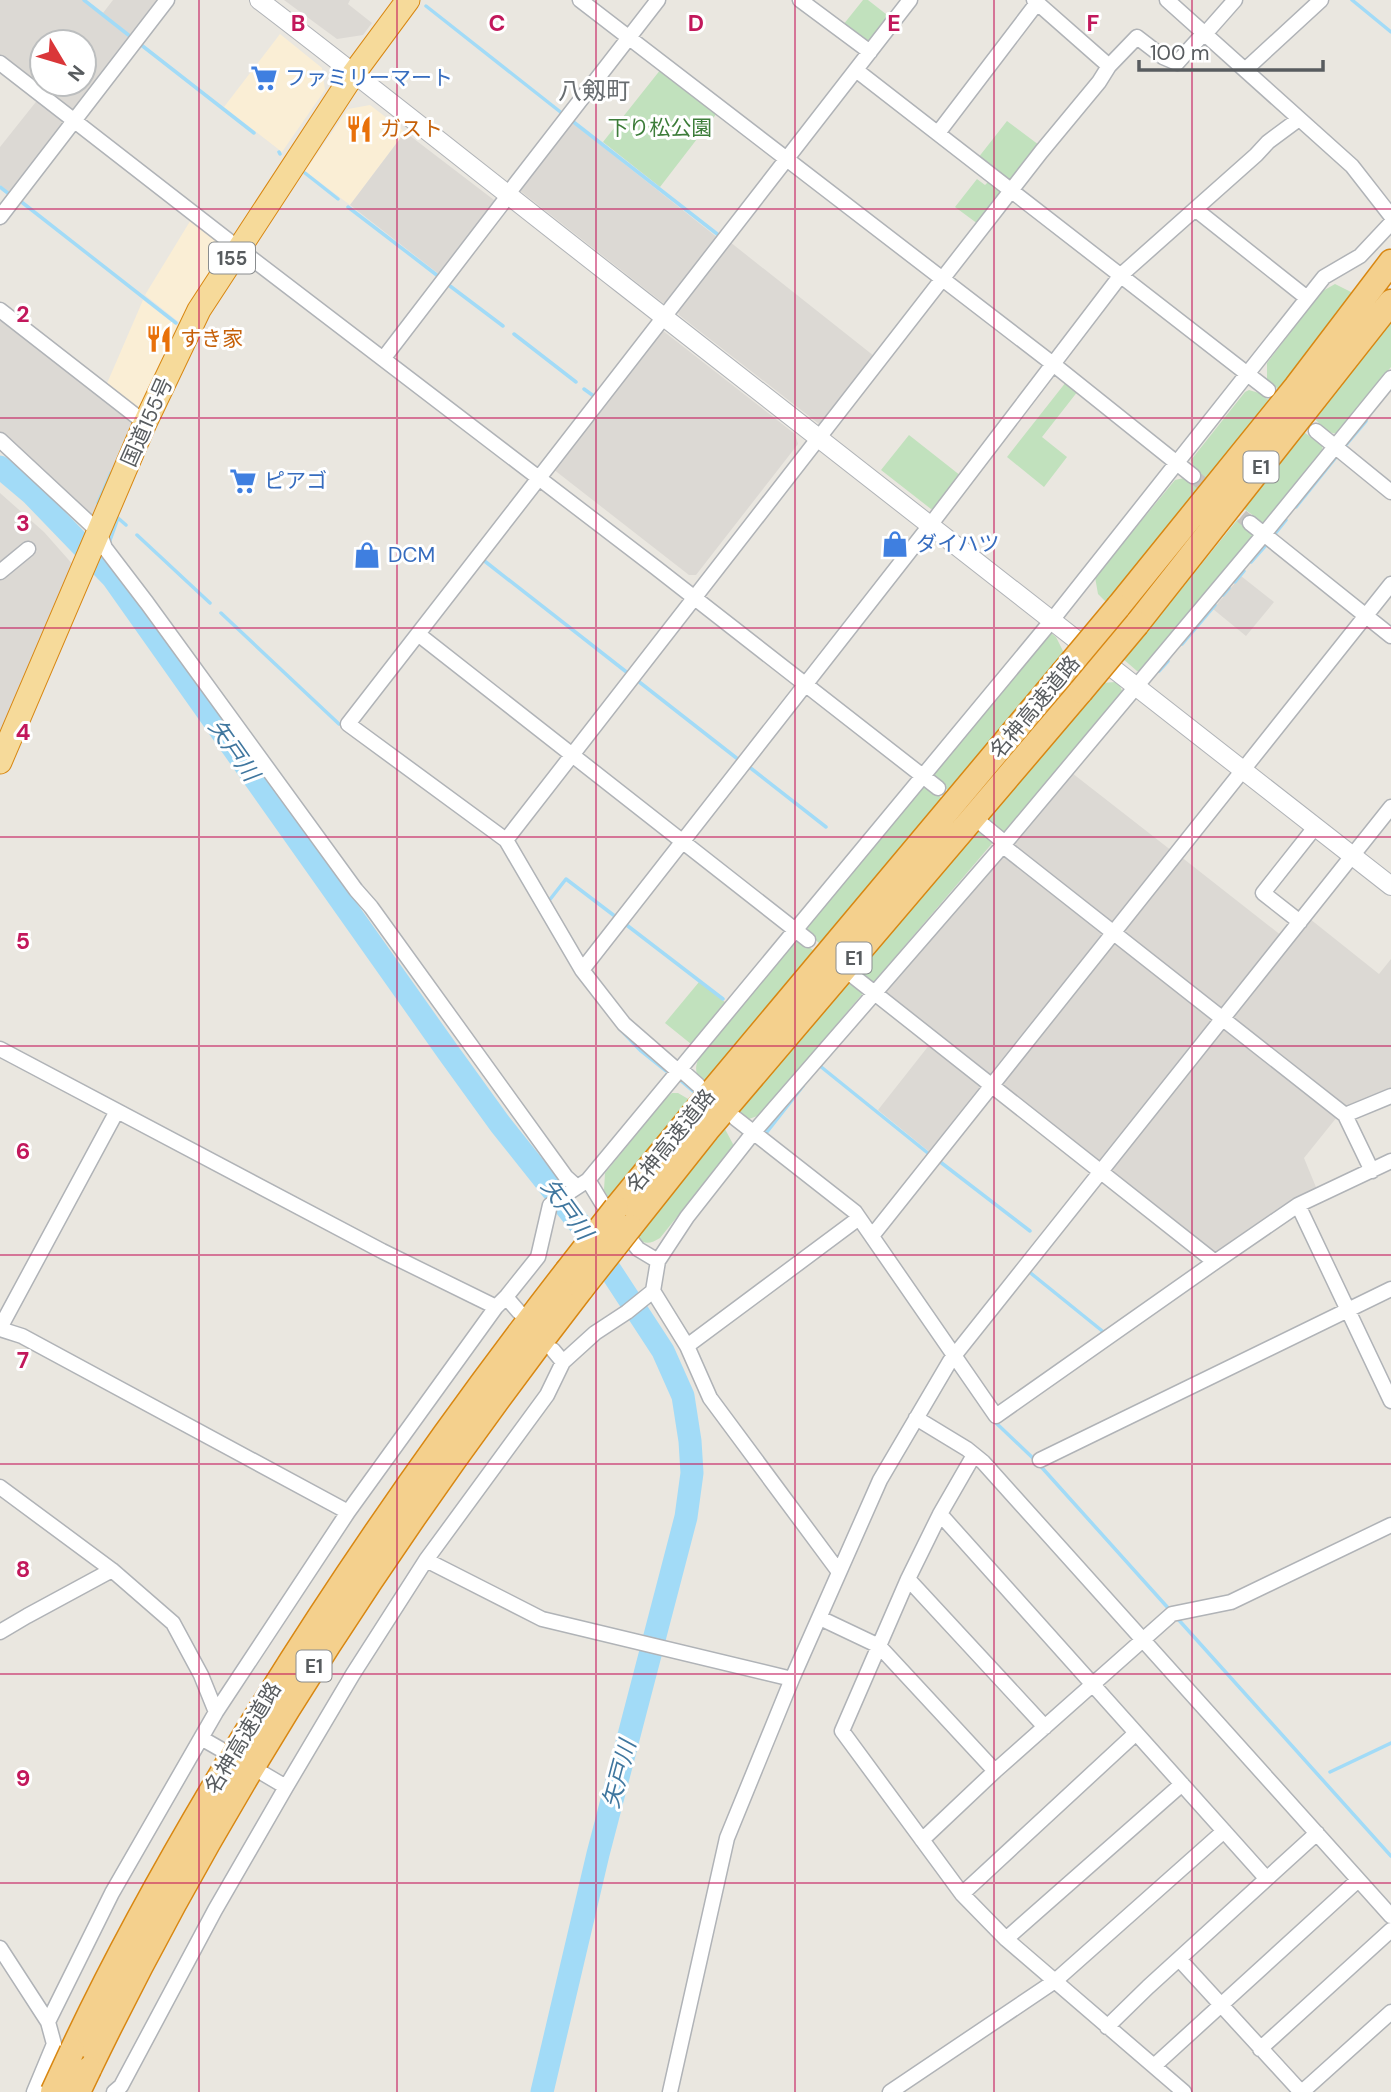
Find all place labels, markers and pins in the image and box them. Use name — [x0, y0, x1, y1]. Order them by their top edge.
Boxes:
supermarket icon: ファミリーマート — [249, 63, 279, 93]
place label: ファミリーマート — [285, 64, 453, 92]
restaurant icon: ガスト — [344, 114, 374, 144]
place label: ガスト — [380, 115, 443, 143]
restaurant icon: すき家 — [144, 324, 174, 354]
place label: すき家 — [180, 325, 243, 353]
supermarket icon: ピアゴ — [228, 466, 258, 496]
place label: ピアゴ — [264, 467, 327, 495]
shop icon: ダイハツ — [880, 529, 910, 559]
place label: ダイハツ — [916, 530, 1000, 558]
shop icon: DCM — [352, 540, 382, 570]
place label: DCM — [388, 541, 435, 569]

